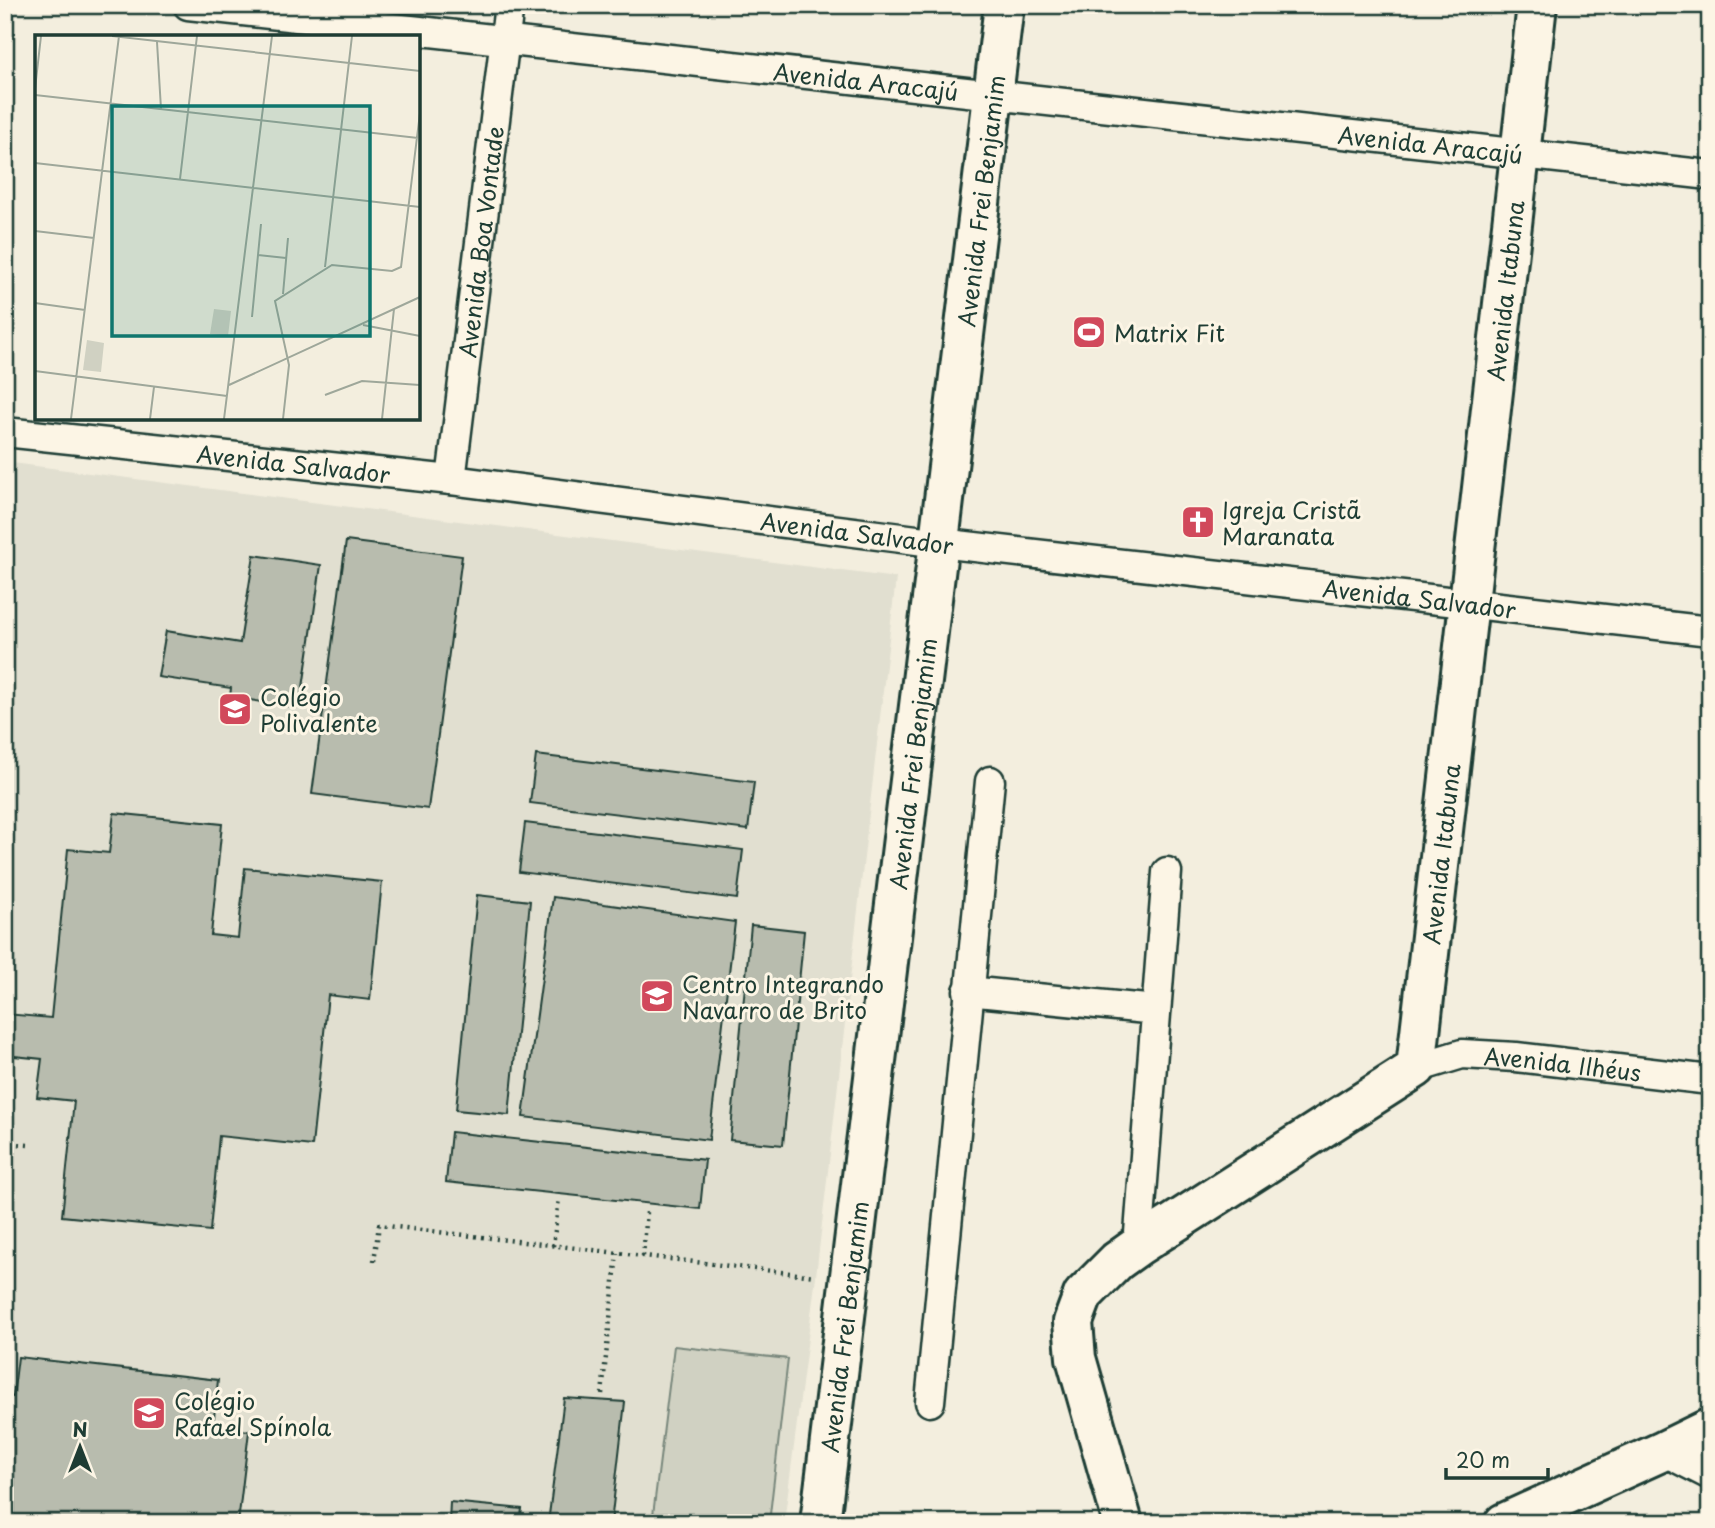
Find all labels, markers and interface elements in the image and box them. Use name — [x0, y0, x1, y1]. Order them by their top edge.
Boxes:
inset map — [35, 35, 420, 420]
street label: Avenida Aracajú — [772, 53, 960, 108]
street label: Avenida Frei Benjamim — [948, 73, 1013, 329]
street label: Avenida Aracajú — [1336, 116, 1525, 171]
street label: Avenida Boa Vontade — [449, 124, 512, 359]
street label: Avenida Itabuna — [1477, 198, 1532, 383]
sports icon: Matrix Fit — [1070, 313, 1108, 351]
place label: Matrix Fit — [1114, 315, 1225, 350]
street label: Avenida Salvador — [195, 435, 392, 491]
place label: Igreja Cristã Maranata — [1222, 492, 1361, 553]
street label: Avenida Salvador — [759, 503, 956, 562]
church icon: Igreja Cristã Maranata — [1179, 503, 1217, 541]
street label: Avenida Salvador — [1321, 569, 1518, 626]
street label: Avenida Frei Benjamim — [879, 636, 945, 891]
place label: Colégio Polivalente — [260, 679, 378, 740]
school or university icon: Colégio Polivalente — [216, 690, 254, 728]
street label: Avenida Itabuna — [1413, 761, 1468, 946]
place label: Centro Integrando Navarro de Brito — [682, 966, 884, 1027]
school or university icon: Centro Integrando Navarro de Brito — [638, 977, 676, 1015]
street label: Avenida Ilhéus — [1483, 1038, 1643, 1089]
street label: Avenida Frei Benjamim — [811, 1199, 876, 1454]
place label: Colégio Rafael Spínola — [174, 1383, 332, 1444]
school or university icon: Colégio Rafael Spínola — [130, 1394, 168, 1432]
north arrow — [46, 1412, 116, 1482]
text: N — [72, 1415, 88, 1443]
scale bar — [1446, 1437, 1547, 1481]
text: 20 m — [1456, 1443, 1510, 1475]

